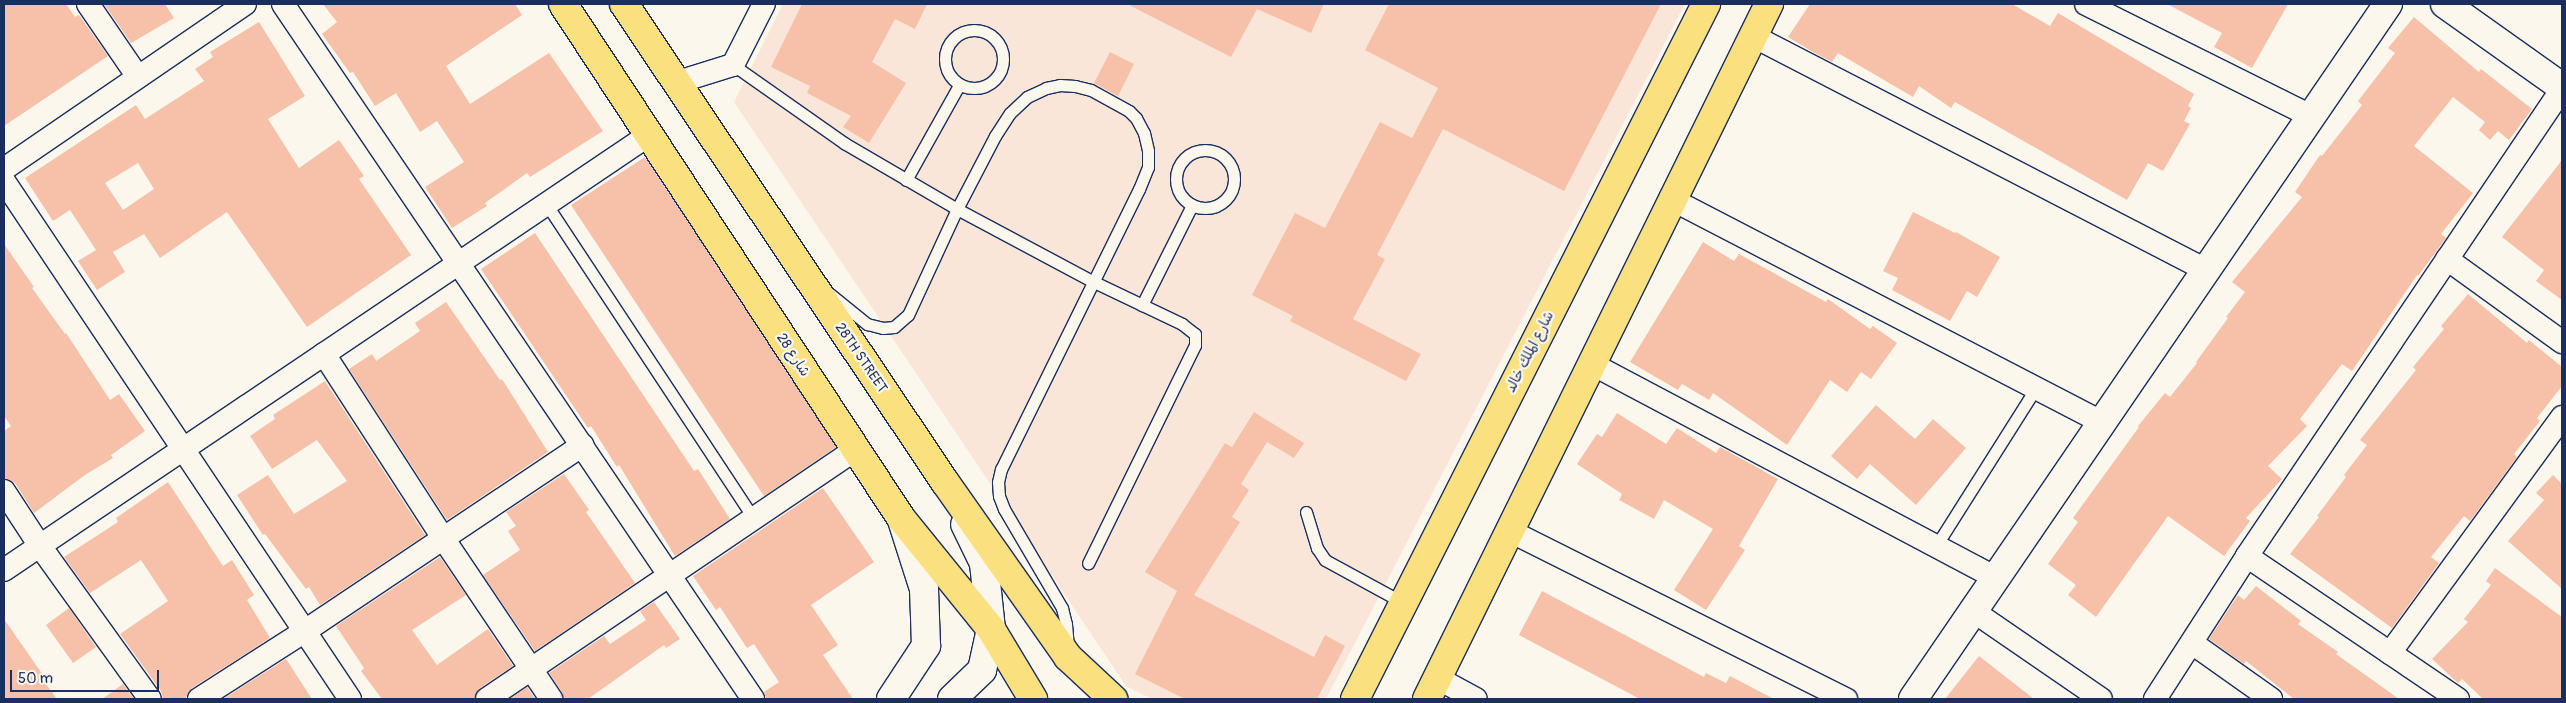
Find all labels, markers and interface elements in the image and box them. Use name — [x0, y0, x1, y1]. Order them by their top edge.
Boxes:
street label: شارع الملك خالد — [1502, 309, 1558, 395]
street label: 28TH STREET — [831, 320, 891, 396]
street label: شارع 28 — [773, 330, 813, 380]
scale bar — [12, 660, 161, 692]
text: 50 m — [18, 669, 53, 688]

